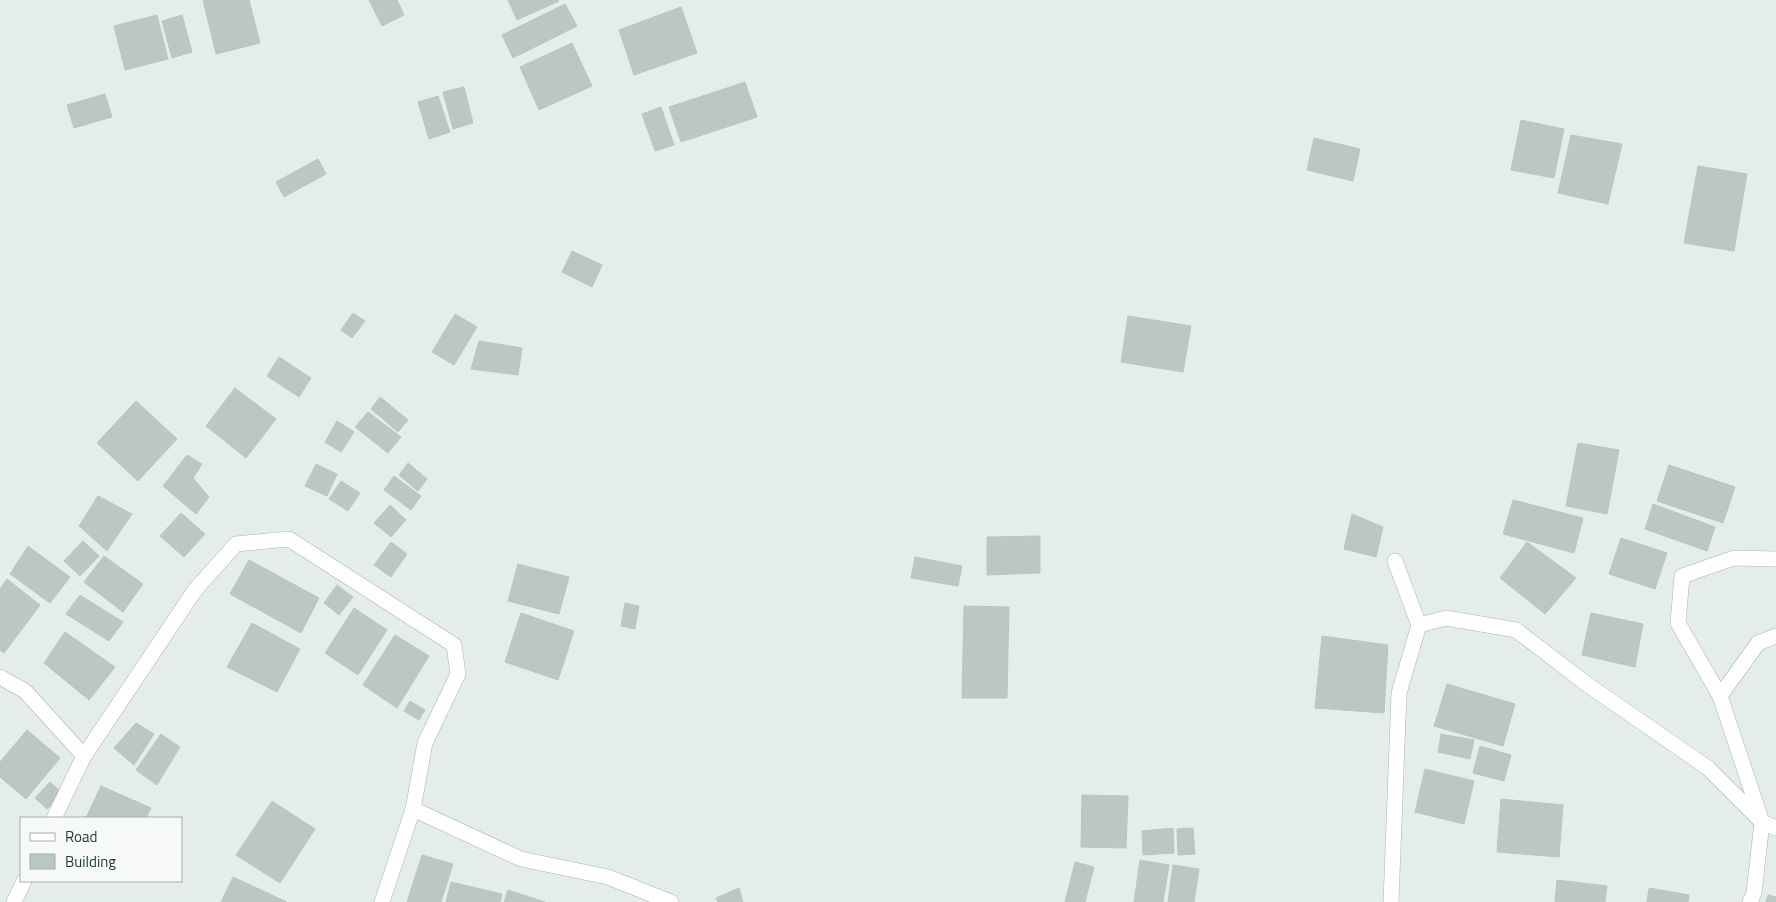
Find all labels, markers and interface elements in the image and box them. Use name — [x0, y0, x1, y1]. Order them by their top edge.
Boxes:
legend — [20, 817, 182, 882]
text: Road — [65, 825, 97, 848]
text: Building — [65, 850, 116, 873]

